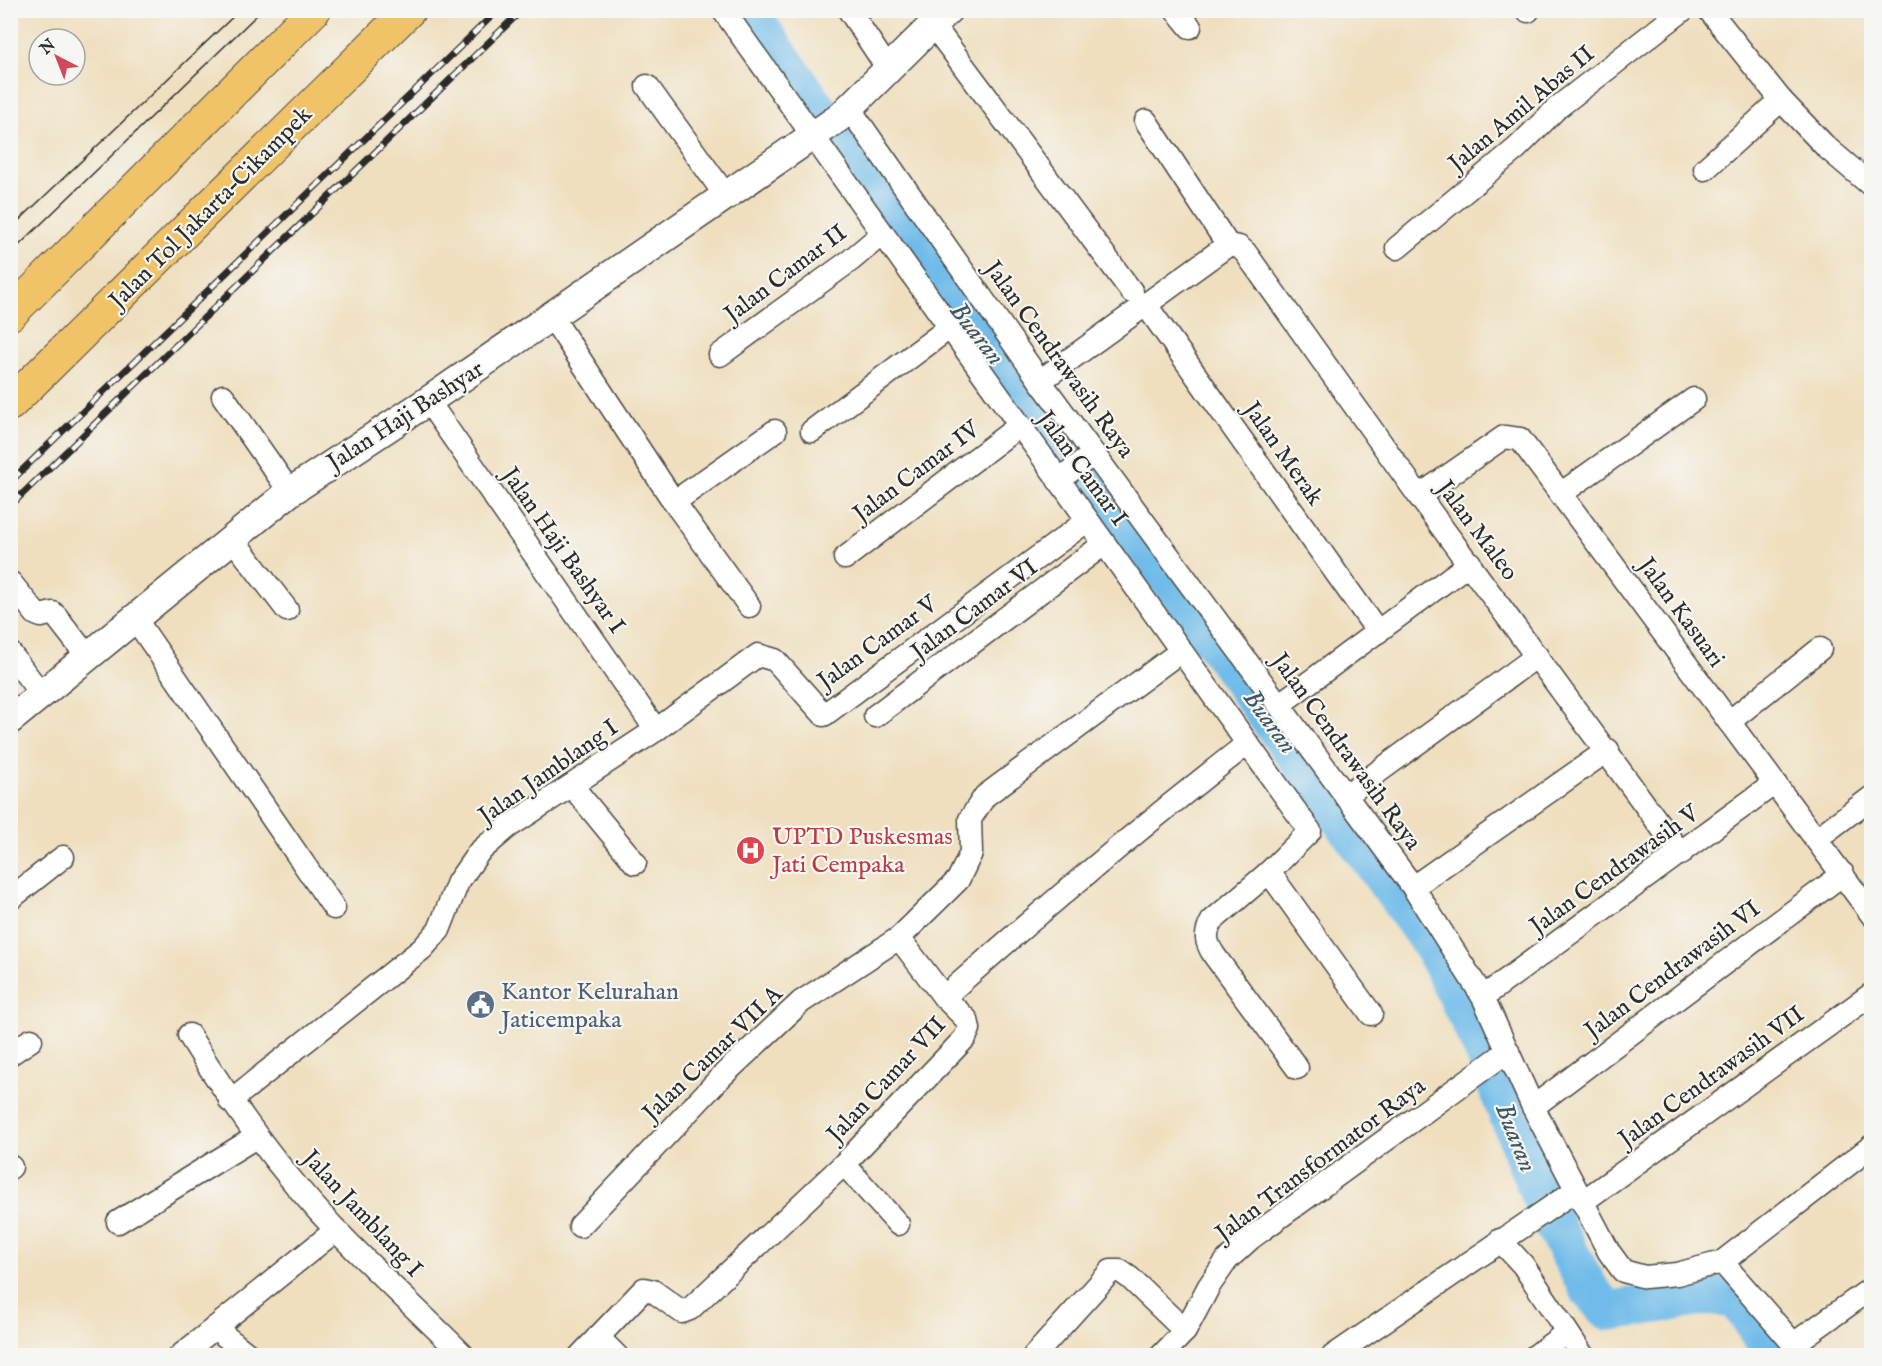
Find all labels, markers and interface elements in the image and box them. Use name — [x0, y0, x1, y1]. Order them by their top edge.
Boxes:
north arrow — [27, 27, 87, 87]
text: N — [36, 35, 60, 60]
street label: Jalan Amil Abas II — [1440, 39, 1601, 181]
street label: Jalan Tol Jakarta–Cikampek — [101, 100, 319, 318]
street label: Jalan Camar II — [716, 218, 853, 332]
street label: Jalan Cendrawasih Raya — [975, 253, 1141, 465]
water label: Buaran — [942, 295, 1012, 372]
street label: Jalan Haji Bashyar — [319, 354, 490, 480]
street label: Jalan Merak — [1234, 393, 1330, 512]
street label: Jalan Camar I — [1028, 403, 1134, 533]
street label: Jalan Camar IV — [845, 414, 988, 532]
street label: Jalan Haji Bashyar I — [492, 459, 632, 640]
street label: Jalan Maleo — [1427, 472, 1525, 587]
street label: Jalan Kasuari — [1629, 549, 1731, 674]
street label: Jalan Camar VI — [903, 552, 1045, 670]
street label: Jalan Camar V — [809, 589, 945, 699]
street label: Jalan Cendrawasih Raya — [1262, 645, 1428, 857]
water label: Buaran — [1235, 683, 1304, 761]
street label: Jalan Jamblang I — [471, 713, 625, 834]
street label: Jalan Cendrawasih V — [1522, 798, 1707, 944]
place label: UPTD Puskesmas Jati Cempaka — [769, 822, 953, 881]
hospital icon: UPTD Puskesmas Jati Cempaka — [735, 834, 767, 866]
street label: Jalan Cendrawasih VI — [1576, 894, 1767, 1048]
place label: Kantor Kelurahan Jaticempaka — [498, 977, 679, 1036]
street label: Jalan Camar VII A — [634, 979, 790, 1131]
public building icon: Kantor Kelurahan Jaticempaka — [464, 989, 496, 1021]
street label: Jalan Cendrawasih VII — [1610, 999, 1811, 1157]
street label: Jalan Camar VII — [819, 1010, 953, 1152]
street label: Jalan Transformator Raya — [1207, 1071, 1433, 1251]
water label: Buaran — [1487, 1098, 1544, 1177]
street label: Jalan Jamblang I — [293, 1141, 429, 1284]

